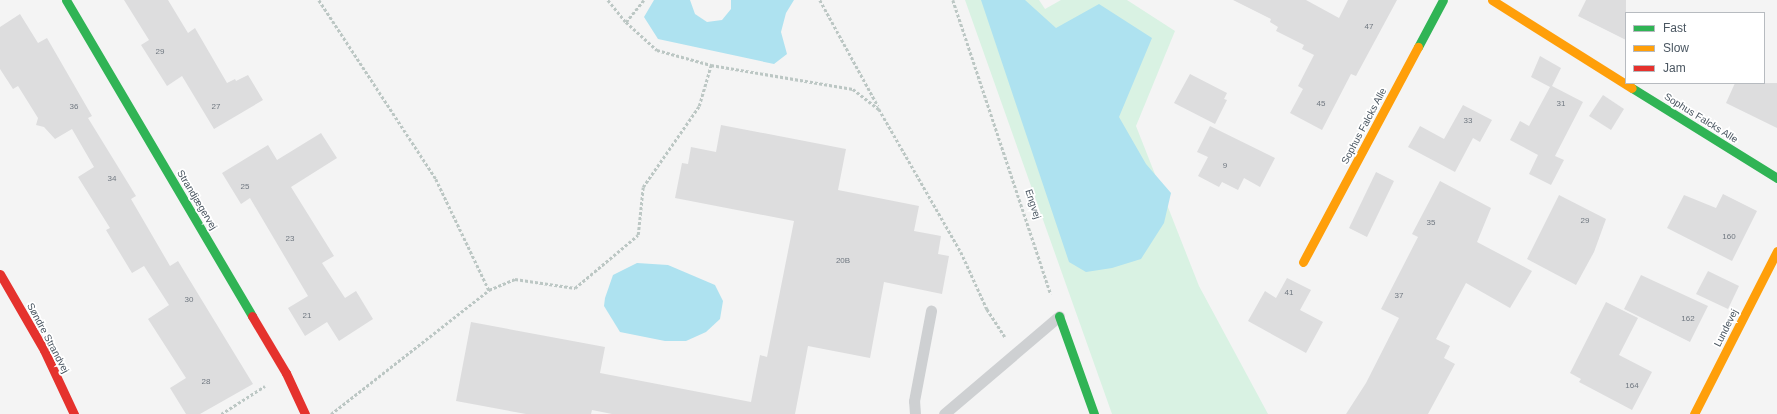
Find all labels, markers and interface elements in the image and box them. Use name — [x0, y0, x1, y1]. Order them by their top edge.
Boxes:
legend — [1625, 12, 1765, 84]
text: Fast — [1663, 21, 1686, 35]
house number: 47 — [1365, 22, 1373, 32]
text: Slow — [1663, 41, 1689, 55]
house number: 29 — [156, 47, 164, 57]
text: Jam — [1663, 61, 1686, 75]
street label: Sophus Falcks Alle — [1339, 86, 1389, 166]
street label: Sophus Falcks Alle — [1662, 90, 1740, 146]
house number: 45 — [1317, 99, 1325, 109]
house number: 31 — [1557, 99, 1565, 109]
house number: 36 — [70, 102, 78, 112]
house number: 27 — [212, 102, 220, 112]
house number: 33 — [1464, 116, 1472, 126]
house number: 9 — [1223, 161, 1227, 171]
street label: Strandjægervej — [174, 168, 220, 232]
house number: 34 — [108, 174, 116, 184]
house number: 25 — [241, 182, 249, 192]
street label: Engvej — [1023, 188, 1043, 220]
house number: 29 — [1581, 216, 1589, 226]
house number: 35 — [1427, 218, 1435, 228]
house number: 160 — [1722, 232, 1736, 242]
house number: 23 — [286, 234, 294, 244]
house number: 20B — [836, 256, 850, 266]
house number: 41 — [1285, 288, 1293, 298]
house number: 37 — [1395, 291, 1403, 301]
house number: 30 — [185, 295, 193, 305]
street label: Søndre Strandvej — [24, 301, 72, 375]
street label: Lundevej — [1711, 307, 1741, 349]
house number: 21 — [303, 311, 311, 321]
house number: 162 — [1681, 314, 1695, 324]
house number: 28 — [202, 377, 210, 387]
house number: 164 — [1625, 381, 1639, 391]

